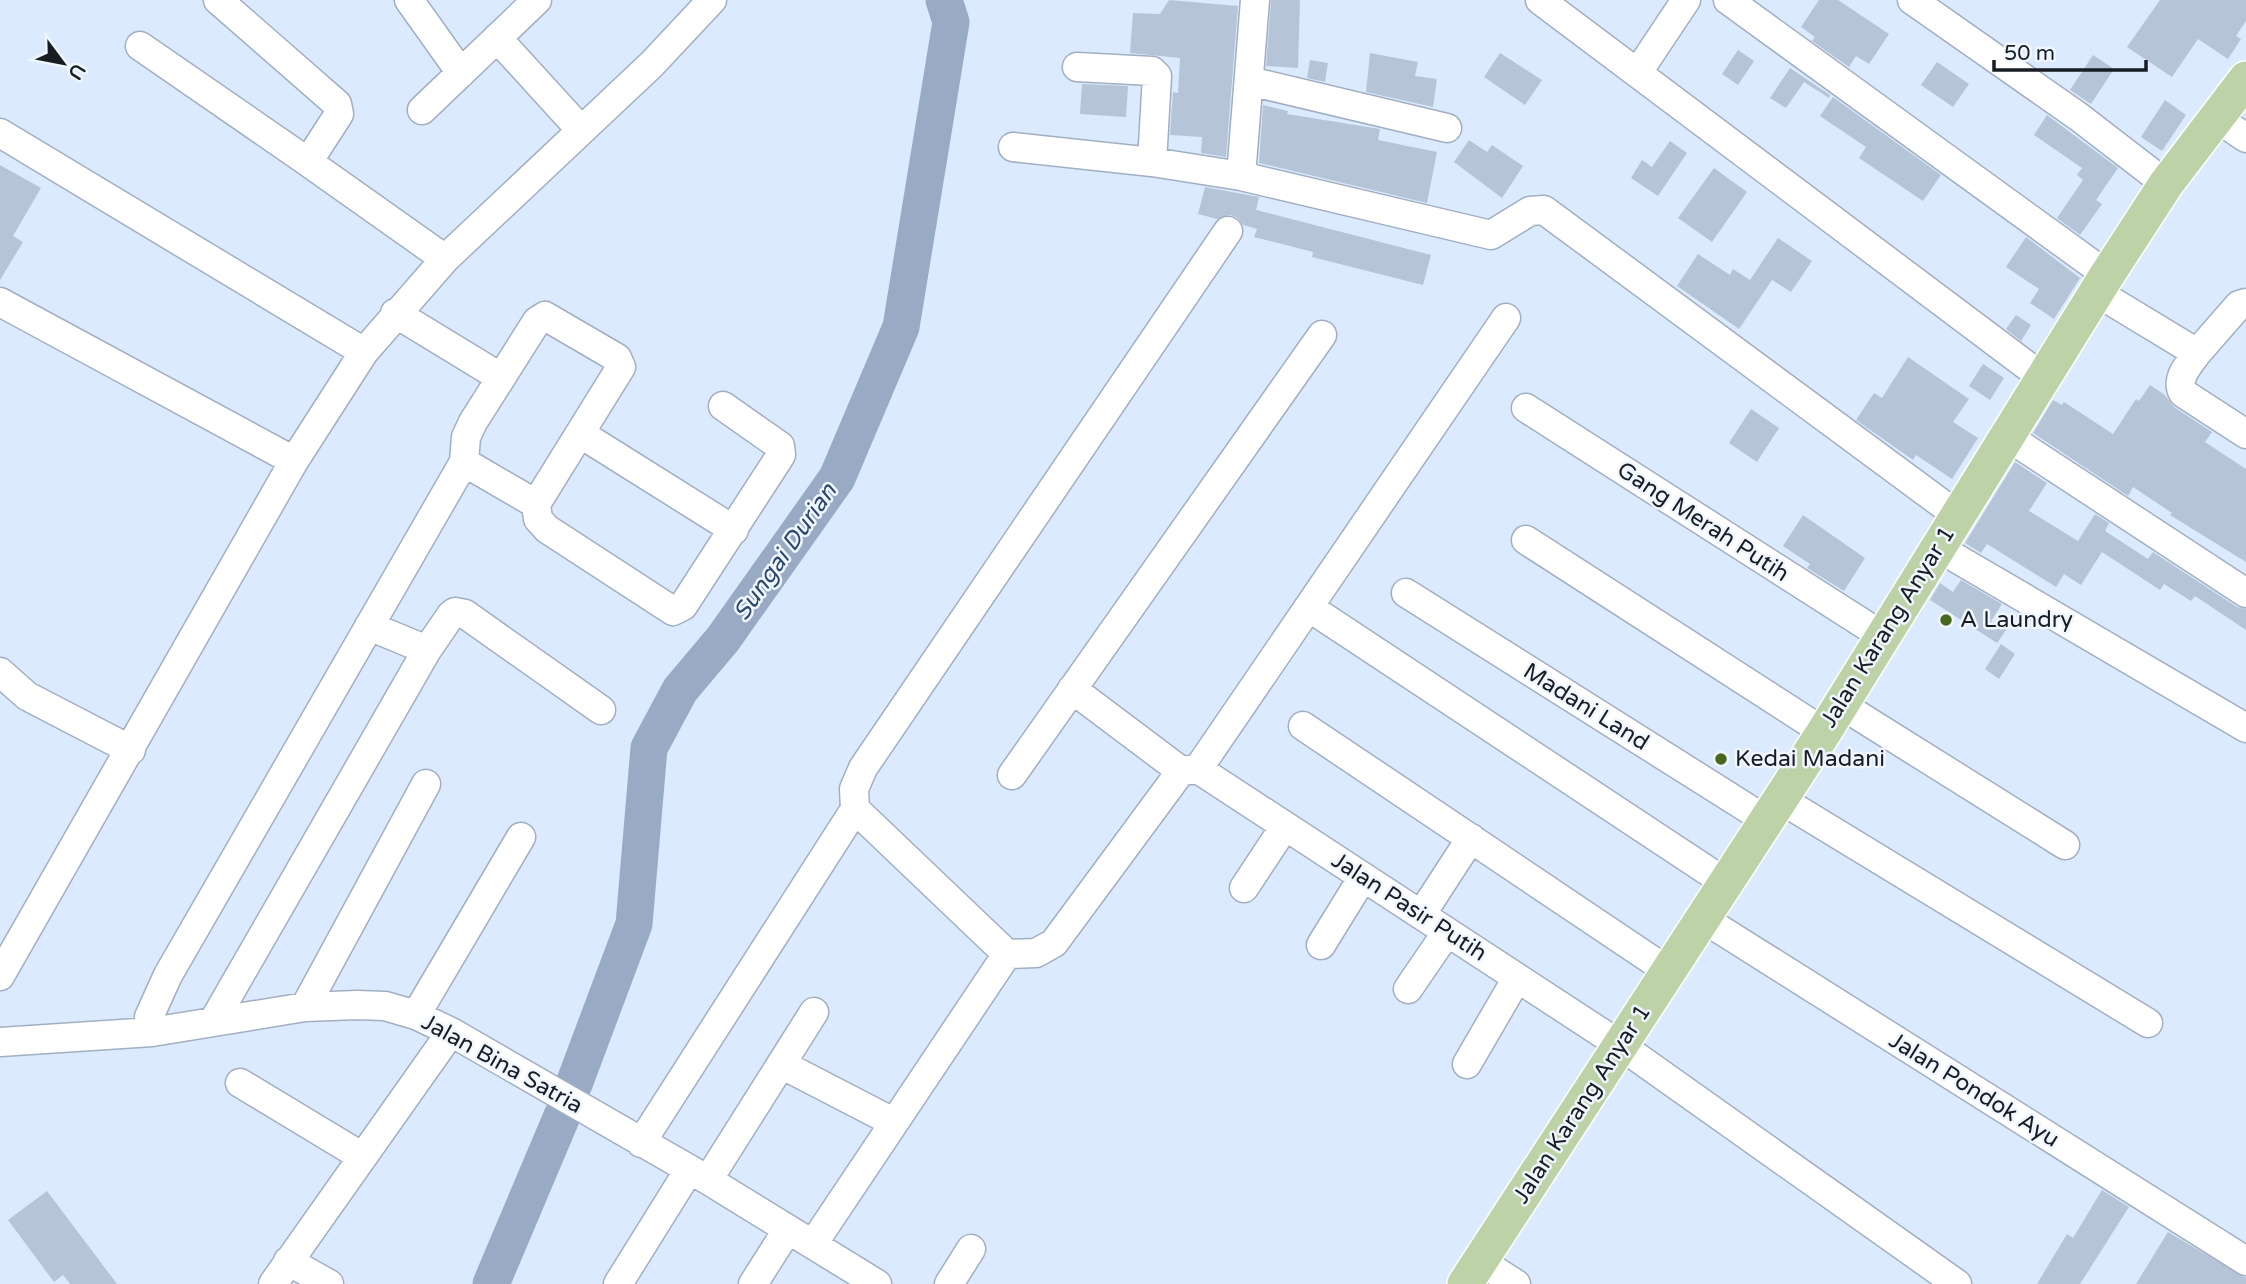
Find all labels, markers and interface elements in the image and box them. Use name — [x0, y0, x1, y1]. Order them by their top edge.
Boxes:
north arrow — [28, 28, 98, 98]
scale bar — [1994, 28, 2146, 72]
text: 50 m — [2004, 41, 2055, 66]
text: U — [63, 60, 90, 83]
street label: Gang Merah Putih — [1612, 456, 1794, 588]
water label: Sungai Durian — [727, 477, 844, 626]
street label: Jalan Karang Anyar 1 — [1815, 521, 1961, 733]
place label: A Laundry — [1960, 606, 2073, 634]
marker: A Laundry — [1938, 612, 1954, 628]
street label: Madani Land — [1518, 657, 1654, 757]
place label: Kedai Madani — [1735, 745, 1885, 773]
marker: Kedai Madani — [1713, 751, 1729, 767]
street label: Jalan Pasir Putih — [1326, 846, 1492, 968]
street label: Jalan Karang Anyar 1 — [1507, 999, 1657, 1209]
street label: Jalan Bina Satria — [417, 1008, 587, 1120]
street label: Jalan Pondok Ayu — [1884, 1026, 2064, 1154]

